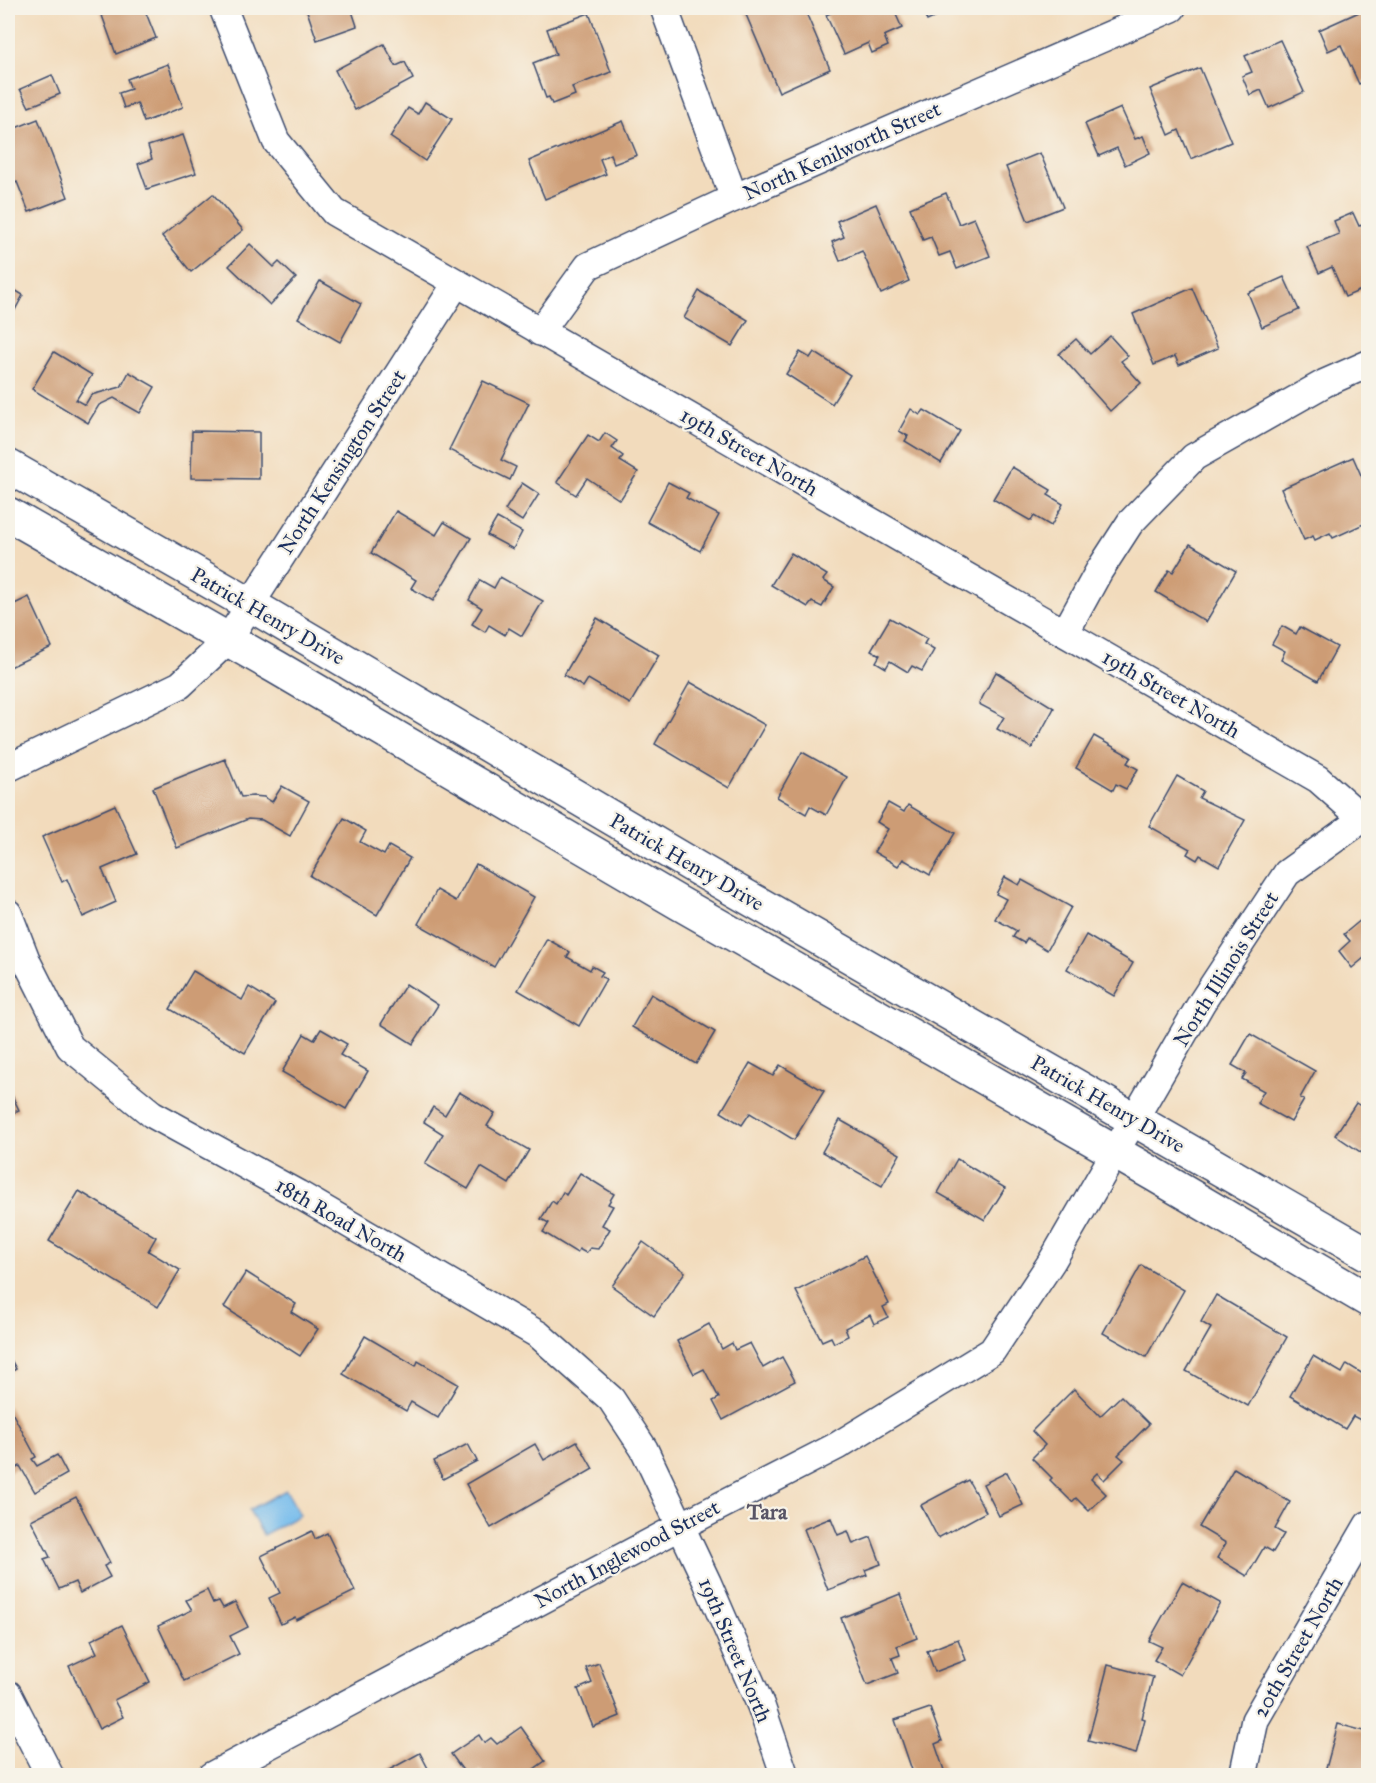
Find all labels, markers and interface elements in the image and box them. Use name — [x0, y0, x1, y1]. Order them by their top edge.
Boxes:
street label: North Kenilworth Street — [739, 95, 945, 206]
street label: North Kensington Street — [272, 364, 412, 559]
street label: 19th Street North — [675, 402, 823, 502]
street label: Patrick Henry Drive — [186, 561, 350, 671]
street label: 19th Street North — [1097, 644, 1245, 744]
street label: Patrick Henry Drive — [605, 807, 769, 917]
street label: North Illinois Street — [1168, 886, 1284, 1051]
street label: Patrick Henry Drive — [1026, 1049, 1190, 1159]
street label: 18th Road North — [271, 1172, 412, 1268]
street label: North Inglewood Street — [530, 1494, 725, 1614]
district label: Tara — [746, 1498, 788, 1525]
street label: 20th Street North — [1247, 1572, 1349, 1722]
street label: 19th Street North — [693, 1574, 777, 1727]

